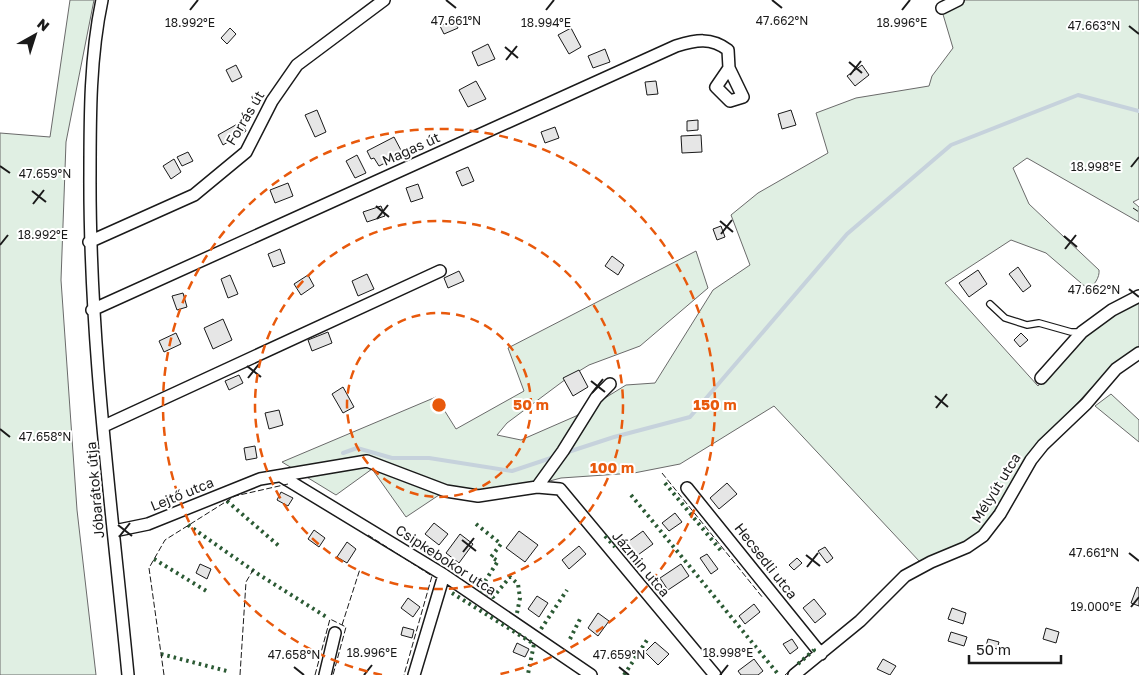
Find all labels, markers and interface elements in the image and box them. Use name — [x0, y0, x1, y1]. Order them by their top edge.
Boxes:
north arrow — [10, 10, 60, 60]
text: 47.661°N — [431, 13, 481, 28]
text: 47.662°N — [756, 13, 808, 28]
text: N — [34, 15, 53, 34]
text: 18.992°E — [165, 15, 215, 30]
text: 18.994°E — [521, 15, 571, 30]
text: 18.996°E — [877, 15, 927, 30]
text: 47.663°N — [1068, 18, 1120, 33]
street label: Forrás út — [222, 88, 267, 148]
street label: Magas út — [379, 128, 442, 169]
text: 18.998°E — [1071, 159, 1121, 174]
text: 47.659°N — [19, 166, 71, 181]
text: 18.992°E — [18, 227, 68, 242]
text: 47.662°N — [1068, 282, 1120, 297]
text: 50 m — [513, 395, 549, 413]
text: 150 m — [693, 395, 737, 413]
centre of rings — [430, 396, 448, 414]
text: 47.658°N — [19, 429, 71, 444]
street label: Jóbarátok útja — [82, 441, 107, 539]
street label: Mélyút utca — [967, 450, 1024, 526]
text: 100 m — [590, 458, 634, 476]
street label: Lejtő utca — [148, 473, 216, 514]
street label: Hecsedli utca — [731, 519, 801, 602]
street label: Csipkebokor utca — [393, 521, 500, 598]
street label: Jázmin utca — [609, 527, 674, 600]
text: 47.661°N — [1069, 545, 1119, 560]
text: 19.000°E — [1070, 599, 1122, 614]
scale bar — [969, 632, 1062, 664]
text: 50 m — [976, 640, 1011, 658]
text: 18.996°E — [347, 645, 397, 660]
text: 18.998°E — [703, 645, 753, 660]
text: 47.658°N — [268, 647, 320, 662]
text: 47.659°N — [593, 647, 645, 662]

